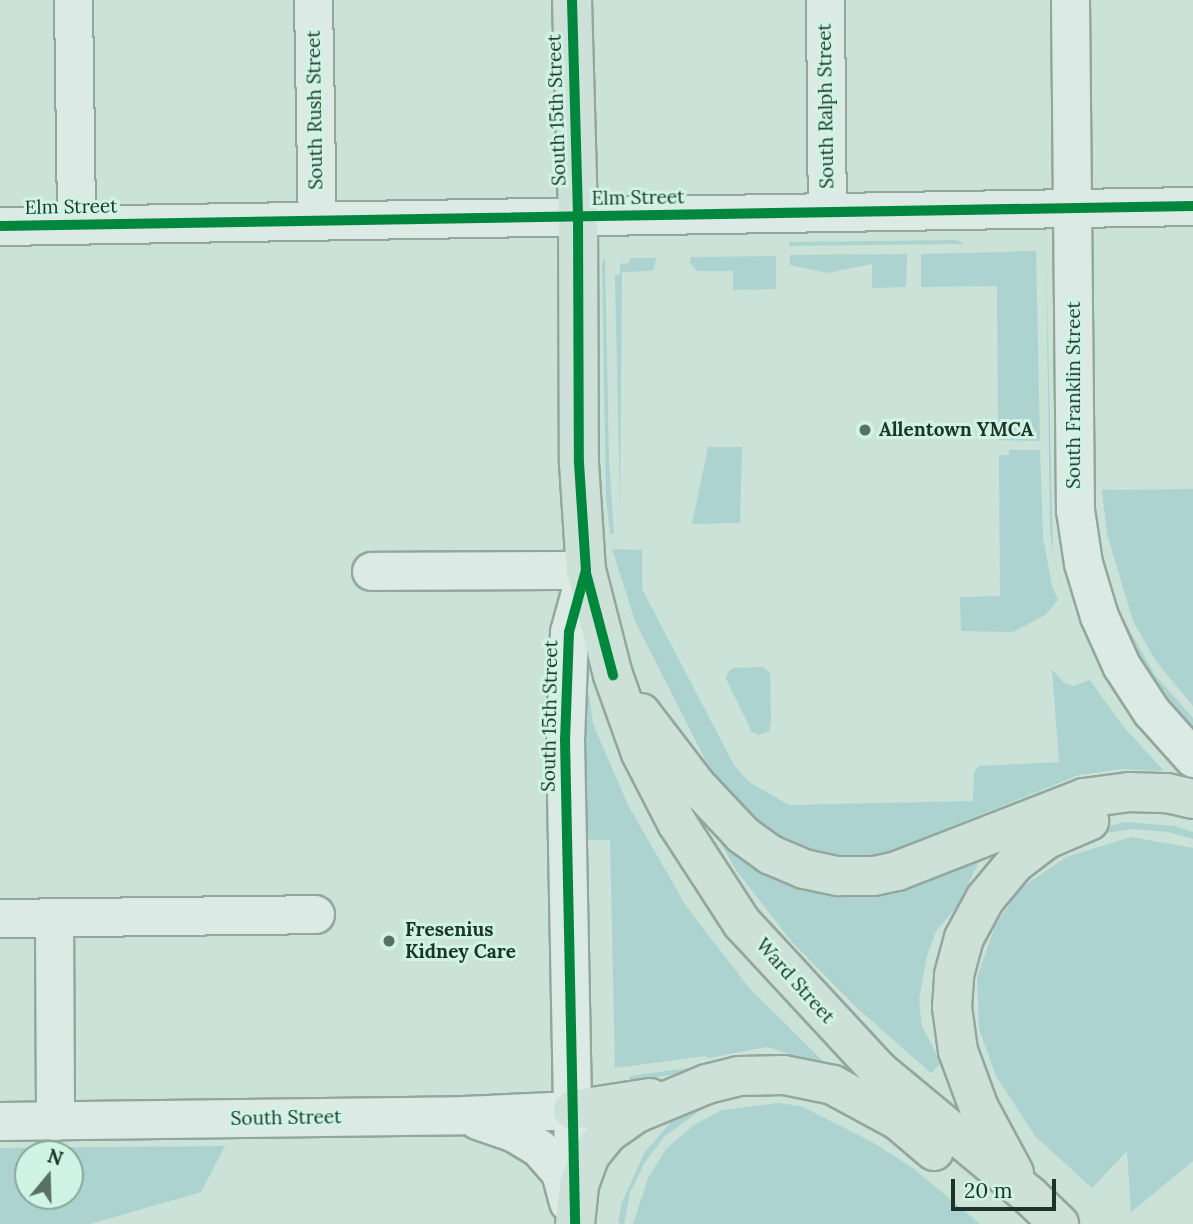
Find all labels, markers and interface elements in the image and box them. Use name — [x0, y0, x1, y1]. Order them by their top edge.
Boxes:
street label: South Ralph Street — [813, 23, 839, 189]
street label: South Rush Street — [302, 30, 328, 190]
street label: South 15th Street — [543, 34, 571, 186]
street label: Elm Street — [591, 186, 685, 210]
street label: Elm Street — [24, 195, 118, 219]
street label: South Franklin Street — [1063, 301, 1085, 489]
place label: Allentown YMCA — [879, 419, 1033, 441]
marker: Allentown YMCA — [857, 422, 873, 438]
street label: South 15th Street — [537, 640, 563, 792]
place label: Fresenius Kidney Care — [405, 919, 516, 963]
marker: Fresenius Kidney Care — [379, 931, 399, 951]
street label: Ward Street — [751, 934, 839, 1028]
street label: South Street — [230, 1106, 342, 1130]
north arrow — [14, 1140, 84, 1210]
text: N — [44, 1143, 66, 1171]
scale bar — [955, 1164, 1060, 1208]
text: 20 m — [964, 1177, 1013, 1204]

